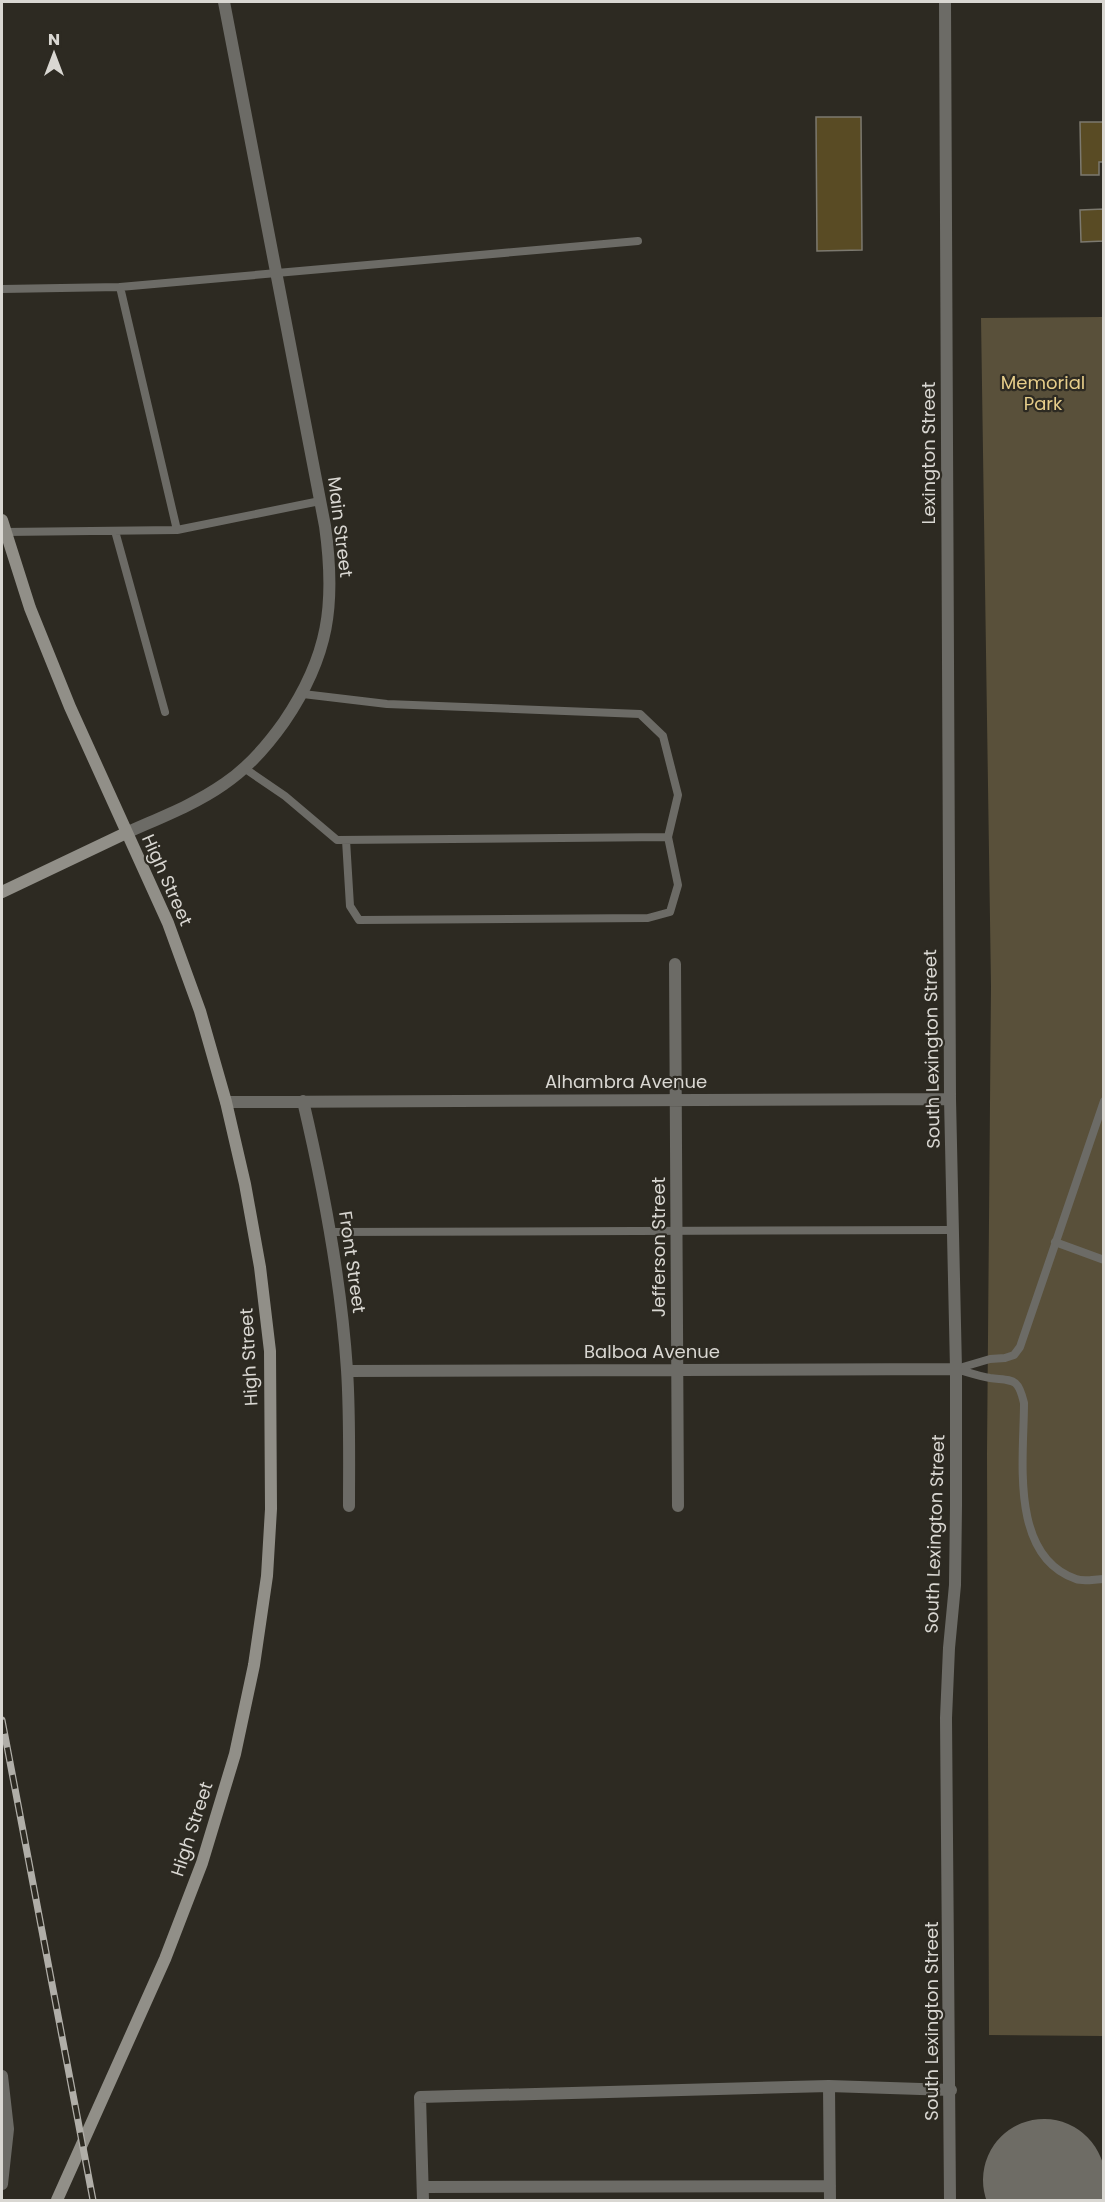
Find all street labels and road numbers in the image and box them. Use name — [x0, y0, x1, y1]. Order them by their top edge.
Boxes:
street label: Lexington Street — [916, 382, 941, 524]
street label: Main Street — [322, 475, 359, 579]
street label: High Street — [136, 830, 199, 930]
street label: South Lexington Street — [917, 949, 946, 1149]
street label: Alhambra Avenue — [545, 1069, 707, 1094]
street label: Jefferson Street — [646, 1177, 671, 1317]
street label: Front Street — [333, 1209, 372, 1315]
street label: High Street — [233, 1307, 264, 1407]
street label: Balboa Avenue — [584, 1339, 720, 1364]
street label: South Lexington Street — [919, 1434, 950, 1634]
street label: High Street — [164, 1778, 219, 1879]
street label: South Lexington Street — [919, 1921, 944, 2121]

